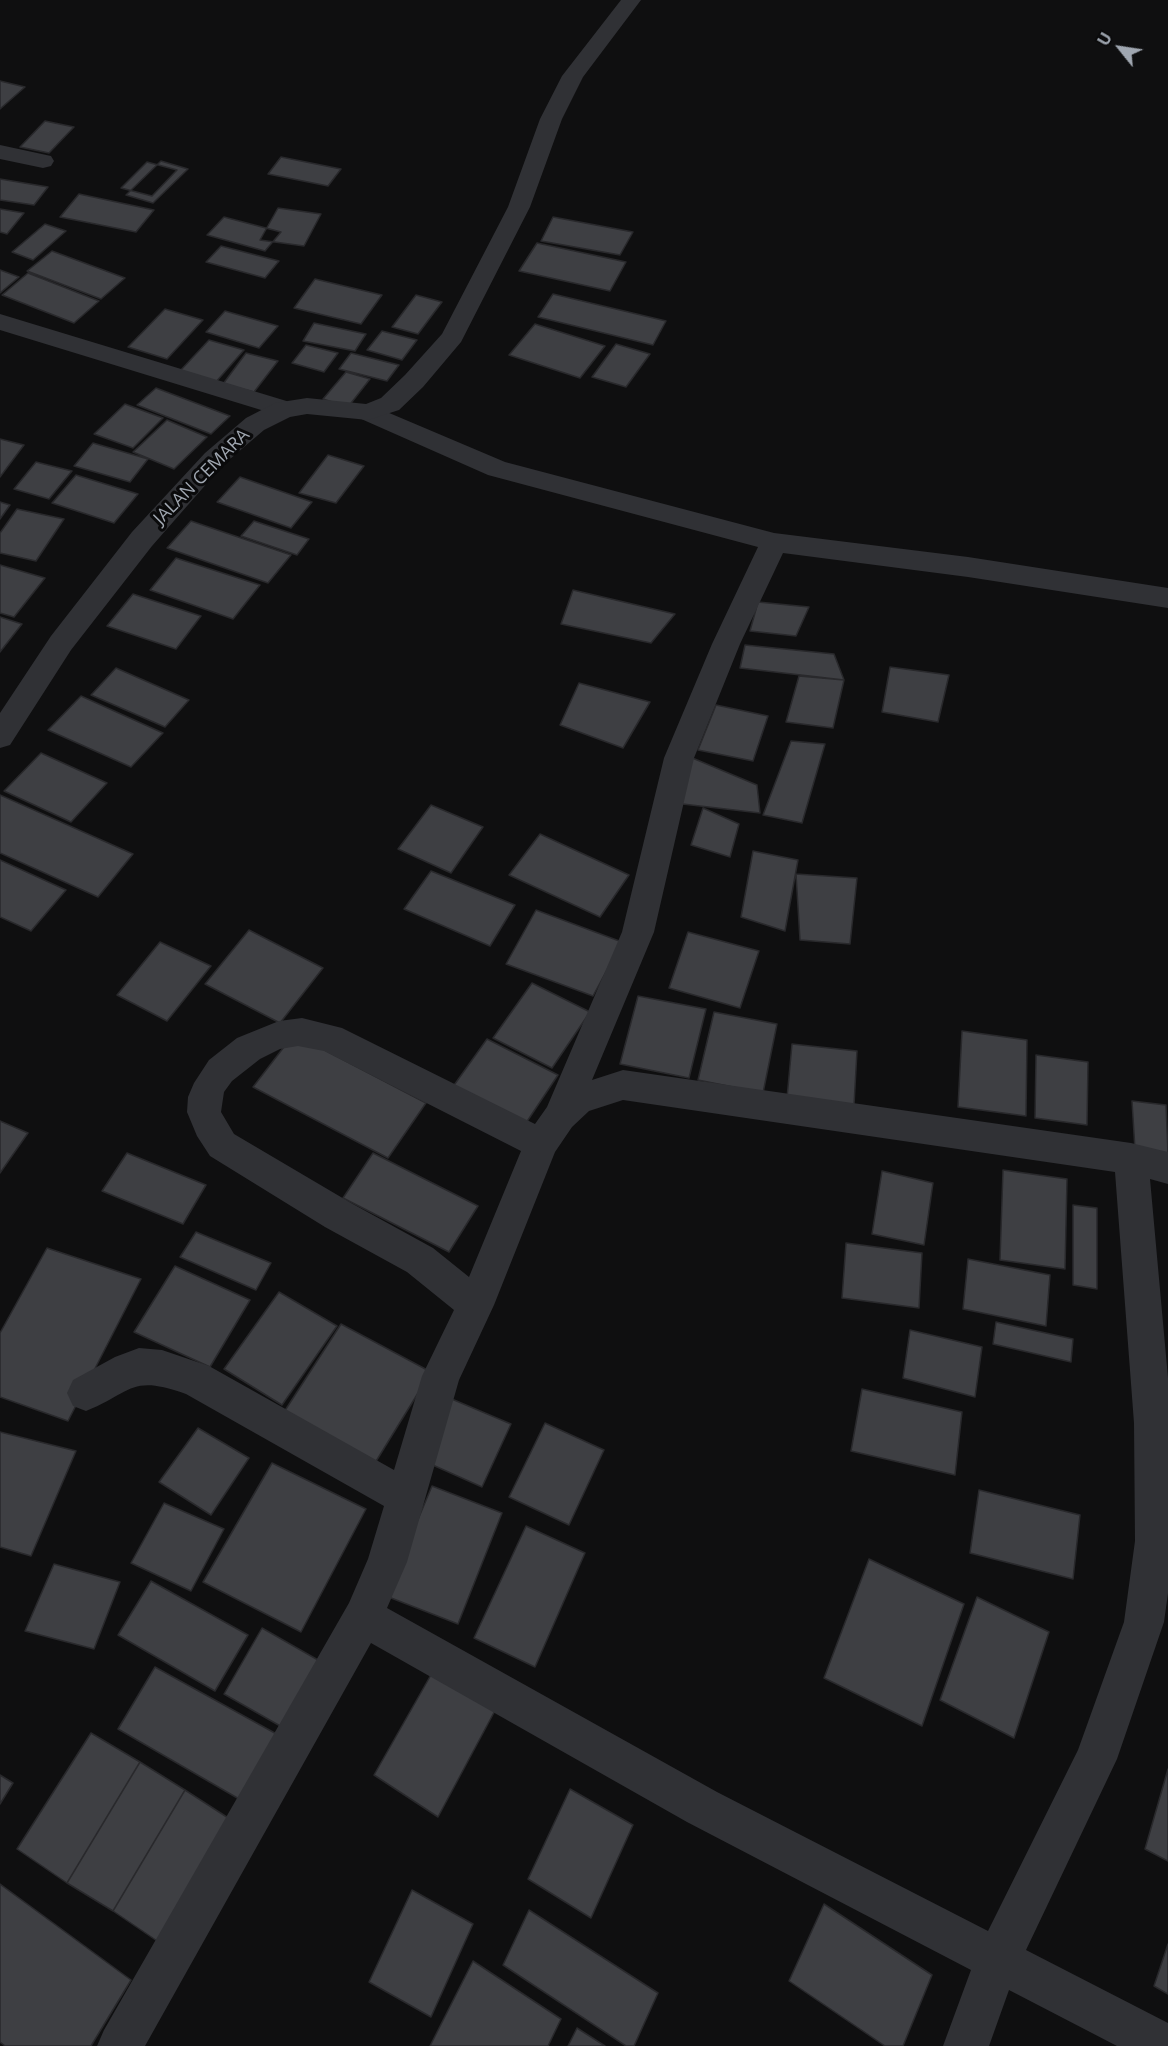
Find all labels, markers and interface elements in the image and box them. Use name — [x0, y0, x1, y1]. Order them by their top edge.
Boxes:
north arrow — [1090, 18, 1150, 78]
text: U — [1092, 28, 1117, 50]
street label: JALAN CEMARA — [150, 425, 254, 529]

